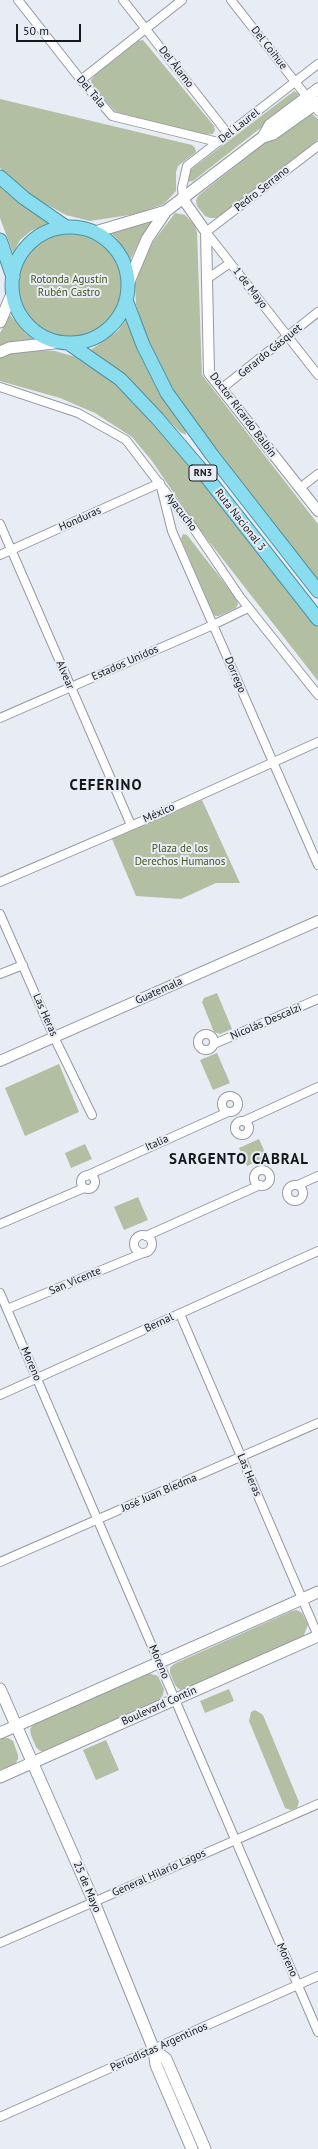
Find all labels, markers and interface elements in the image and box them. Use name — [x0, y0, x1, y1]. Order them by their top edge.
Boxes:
scale bar — [18, 16, 83, 42]
text: 50 m — [23, 23, 49, 38]
street label: Del Coihue — [248, 24, 290, 72]
street label: Del Álamo — [156, 44, 196, 90]
street label: Del Tala — [74, 73, 108, 111]
street label: Del Laurel — [216, 106, 262, 146]
street label: Pedro Serrano — [232, 163, 292, 215]
street label: 1 de Mayo — [230, 265, 270, 311]
park label: Rotonda Agustín Rubén Castro — [30, 273, 108, 299]
street label: Gerardo Gásquet — [236, 321, 304, 381]
street label: Doctor Ricardo Balbín — [207, 370, 279, 460]
road number: RN3 — [189, 465, 217, 481]
street label: Ruta Nacional 3 — [212, 486, 268, 554]
street label: Ayacucho — [162, 490, 200, 534]
street label: Honduras — [57, 504, 103, 534]
street label: Estados Unidos — [90, 642, 160, 684]
street label: Dorrego — [222, 655, 248, 695]
street label: Alvear — [53, 659, 77, 691]
district label: CEFERINO — [70, 777, 142, 795]
street label: México — [141, 800, 177, 826]
park label: Plaza de los Derechos Humanos — [135, 842, 225, 868]
street label: Guatemala — [133, 975, 185, 1007]
street label: Las Heras — [30, 992, 60, 1038]
street label: Nicolás Descalzi — [228, 1001, 304, 1043]
street label: Italia — [143, 1132, 171, 1154]
district label: SARGENTO CABRAL — [169, 1151, 309, 1169]
street label: San Vicente — [47, 1264, 103, 1298]
street label: Bernal — [142, 1311, 176, 1335]
street label: Moreno — [18, 1345, 44, 1383]
street label: Las Heras — [234, 1452, 264, 1498]
street label: José Juan Biedma — [119, 1471, 199, 1515]
street label: Moreno — [146, 1643, 172, 1681]
street label: Boulevard Contín — [119, 1684, 199, 1728]
street label: General Hilario Lagos — [110, 1846, 208, 1900]
street label: 25 de Mayo — [70, 1859, 104, 1915]
street label: Moreno — [274, 1941, 300, 1979]
street label: Periodistas Argentinos — [108, 2020, 210, 2074]

